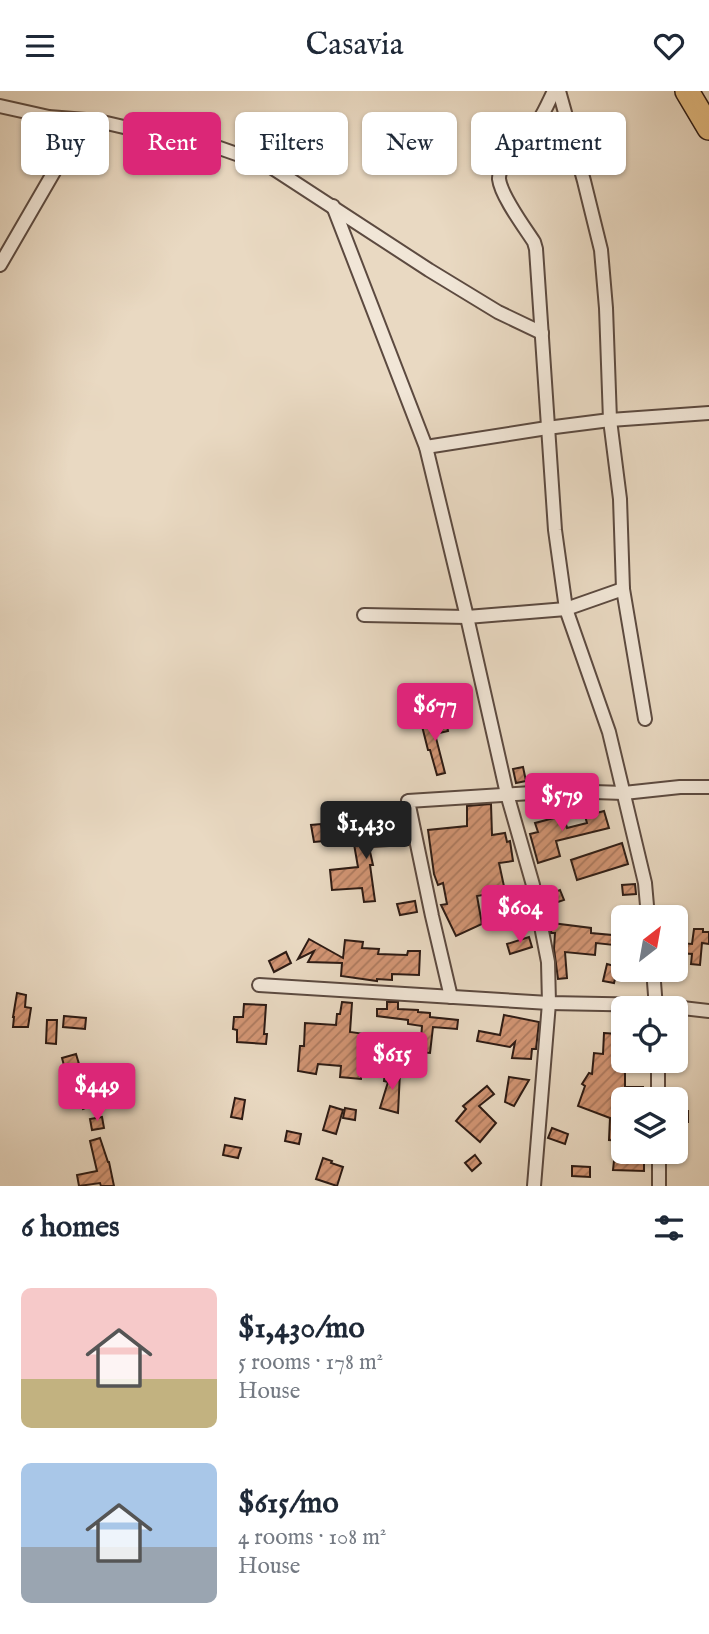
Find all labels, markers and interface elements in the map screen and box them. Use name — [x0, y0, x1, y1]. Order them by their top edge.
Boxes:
text: Casavia — [305, 25, 404, 66]
icon: menu — [21, 27, 59, 65]
icon: heart — [650, 27, 688, 65]
chip: Buy — [21, 112, 109, 175]
chip: Rent — [123, 112, 221, 175]
chip: Filters — [235, 112, 348, 175]
chip: New — [362, 112, 457, 175]
chip: Apartment — [471, 112, 626, 175]
pin: $677 — [394, 683, 476, 743]
text: $677 — [413, 691, 457, 720]
pin: $579 — [521, 773, 603, 833]
text: $579 — [541, 781, 583, 810]
pin: $1,430 — [309, 801, 423, 861]
text: $1,430 — [336, 809, 396, 838]
pin: $604 — [479, 885, 561, 945]
text: $604 — [497, 893, 543, 922]
north arrow — [611, 905, 688, 982]
map controls — [611, 905, 688, 1164]
button: locate — [611, 996, 688, 1073]
pin: $615 — [351, 1033, 433, 1092]
text: $615 — [372, 1040, 412, 1069]
pin: $449 — [56, 1063, 138, 1123]
text: $449 — [74, 1071, 120, 1100]
button: layers — [611, 1087, 688, 1164]
text: 6 homes — [21, 1209, 120, 1247]
icon: filters — [650, 1209, 688, 1247]
text: $1,430/mo — [238, 1310, 365, 1348]
icon: home — [77, 1316, 161, 1400]
text: 5 rooms · 178 m² — [238, 1348, 383, 1377]
text: House — [238, 1377, 300, 1406]
text: $615/mo — [238, 1485, 339, 1523]
icon: home — [77, 1491, 161, 1575]
text: 4 rooms · 108 m² — [238, 1523, 386, 1552]
text: House — [238, 1552, 300, 1581]

